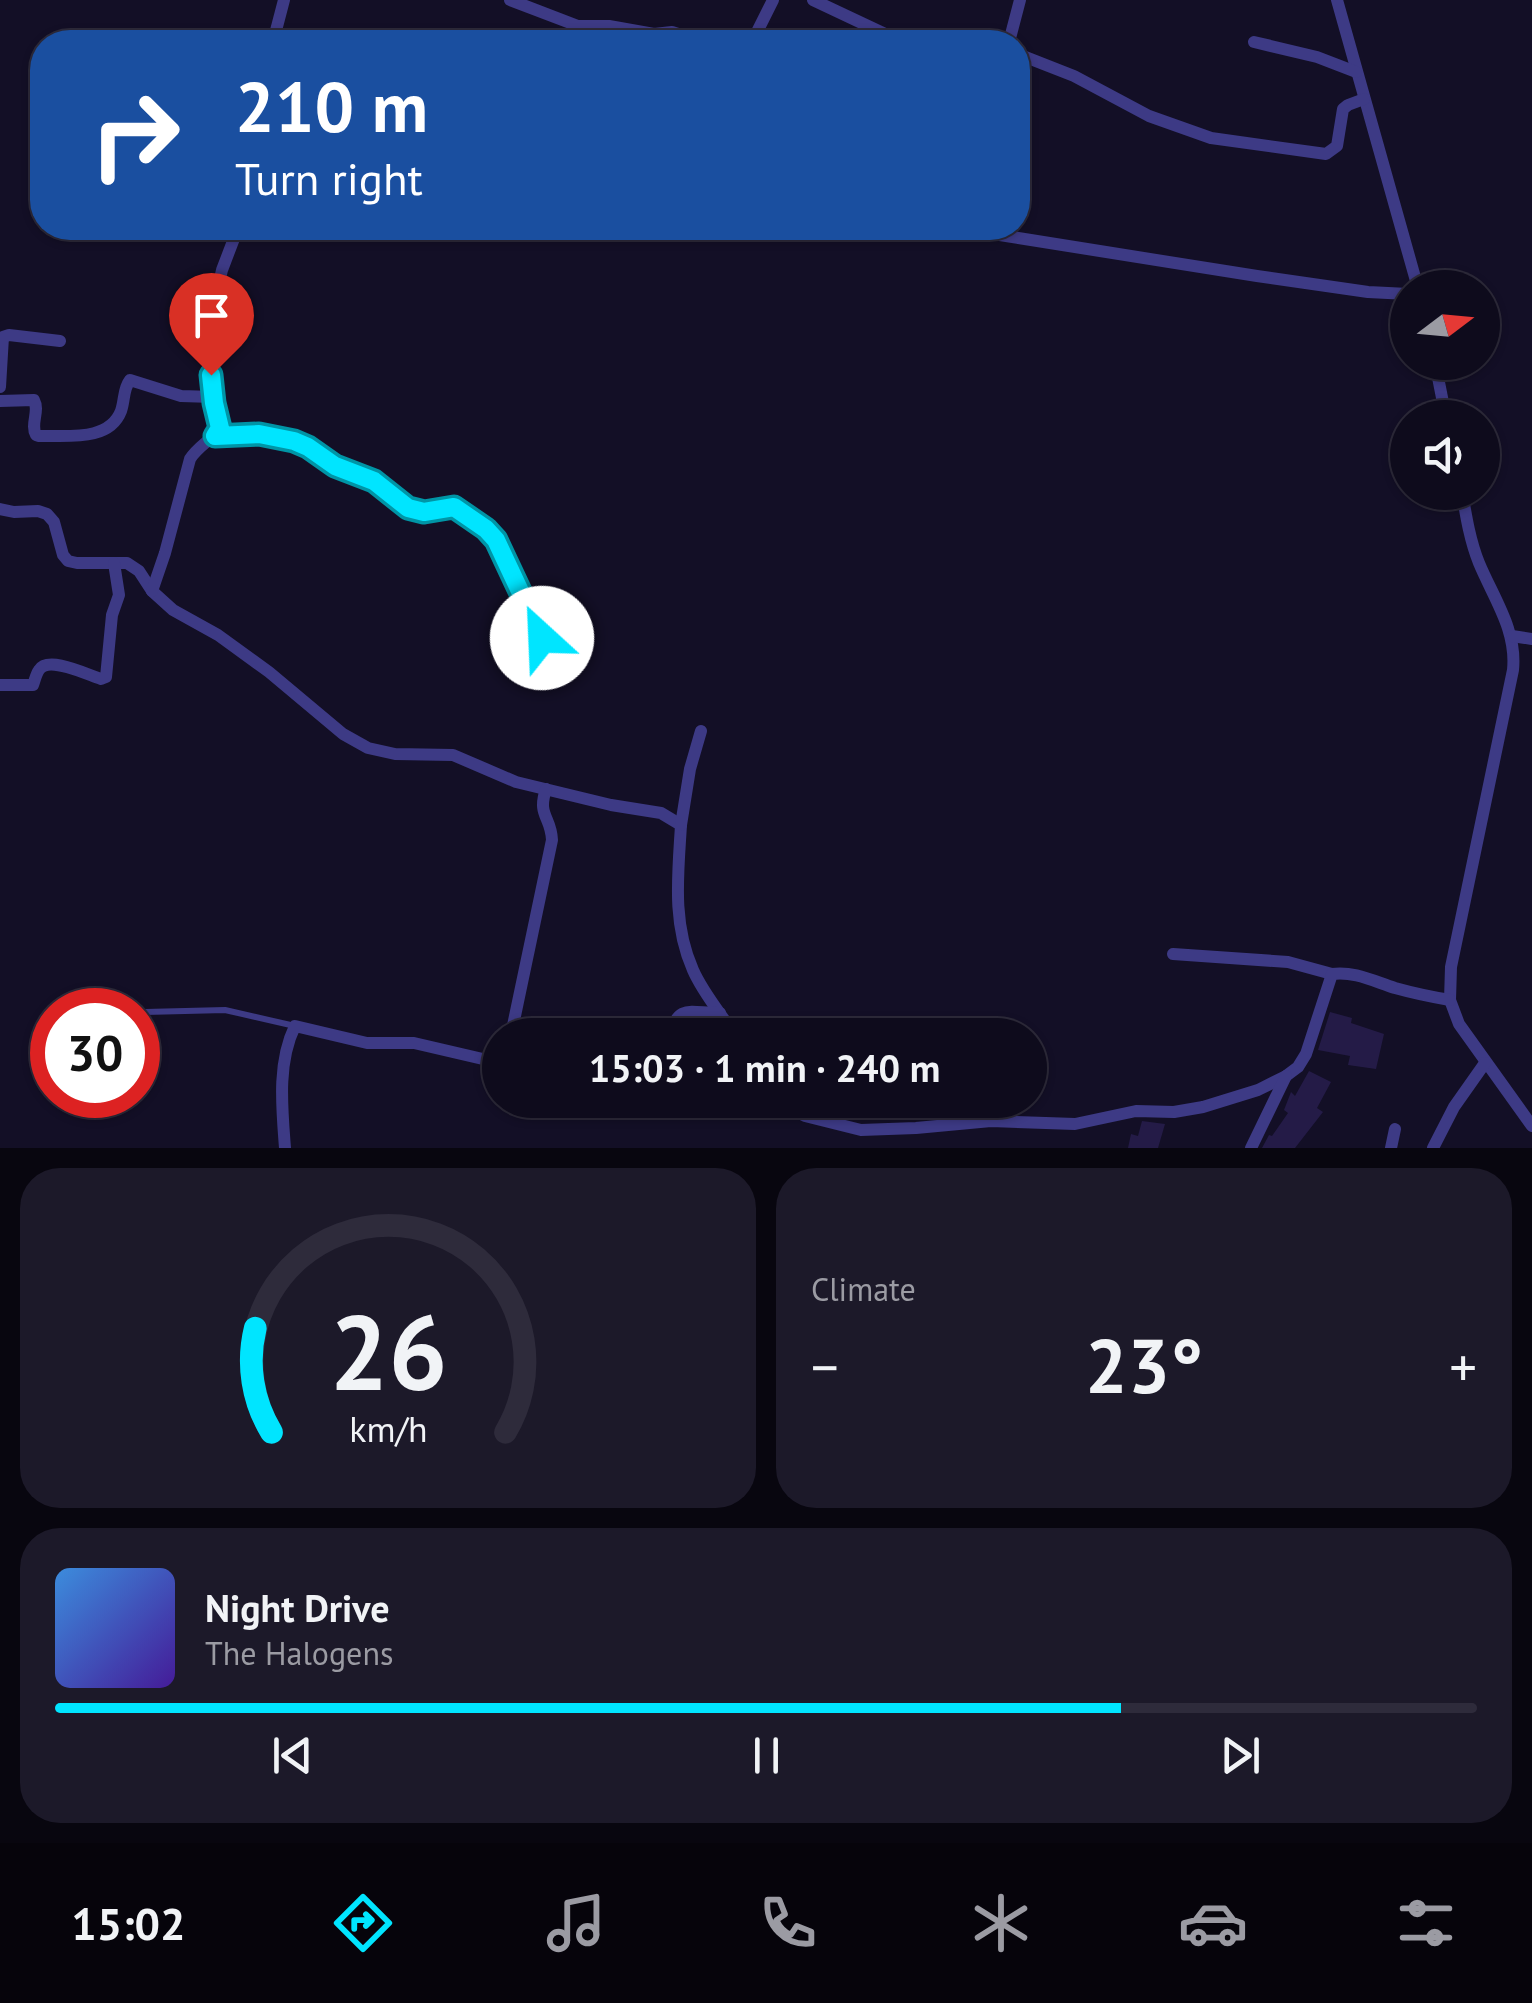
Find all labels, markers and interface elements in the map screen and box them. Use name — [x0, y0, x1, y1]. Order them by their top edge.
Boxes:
text: 210 m — [235, 61, 428, 151]
icon: right — [70, 70, 200, 200]
text: Turn right — [235, 149, 423, 207]
north arrow — [1390, 270, 1500, 380]
map controls — [1390, 270, 1500, 510]
pin — [169, 273, 254, 376]
icon: arrive — [184, 288, 239, 343]
button: sound — [1390, 400, 1500, 510]
position arrow — [490, 586, 594, 690]
speed limit sign: 30 — [30, 988, 160, 1118]
text: 15:03 · 1 min · 240 m — [589, 1043, 940, 1092]
text: Climate — [811, 1268, 916, 1310]
text: 26 — [329, 1284, 447, 1419]
text: 23° — [1085, 1317, 1203, 1414]
text: − — [811, 1331, 839, 1402]
text: + — [1449, 1331, 1477, 1402]
text: km/h — [349, 1406, 427, 1452]
text: Night Drive — [205, 1583, 389, 1632]
text: The Halogens — [205, 1632, 393, 1674]
icon: previous — [265, 1728, 320, 1783]
icon: pause — [739, 1728, 794, 1783]
icon: next — [1213, 1728, 1268, 1783]
icon: directions — [328, 1888, 398, 1958]
icon: music — [541, 1888, 611, 1958]
icon: phone — [753, 1888, 823, 1958]
icon: climate — [966, 1888, 1036, 1958]
icon: car — [1178, 1888, 1248, 1958]
icon: filters — [1391, 1888, 1461, 1958]
text: 15:02 — [71, 1894, 185, 1952]

